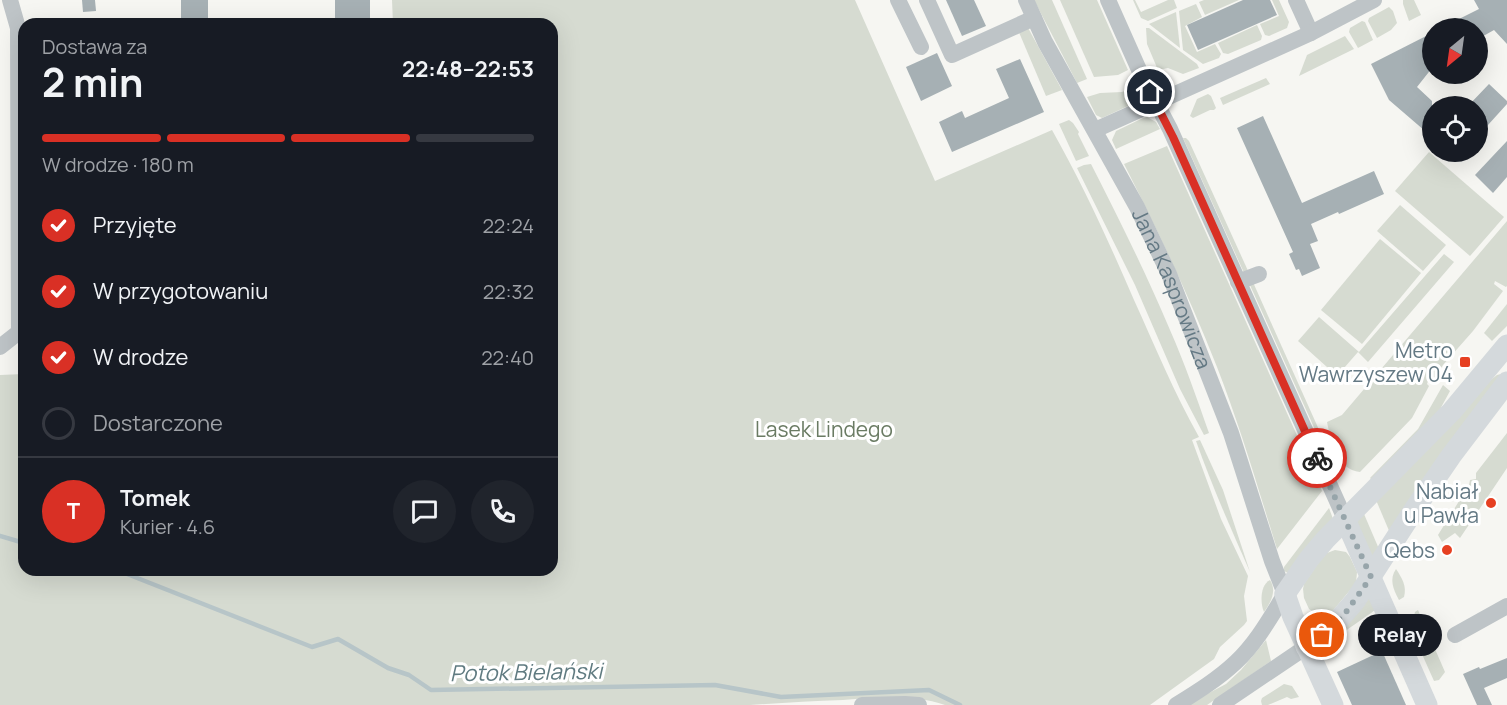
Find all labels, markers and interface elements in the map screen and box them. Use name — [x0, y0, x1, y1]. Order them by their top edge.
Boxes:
north arrow — [1422, 18, 1488, 84]
map controls — [1422, 18, 1488, 162]
text: Dostawa za — [42, 33, 147, 60]
text: 22:48–22:53 — [402, 54, 534, 84]
text: 2 min — [42, 55, 143, 109]
pin — [1124, 66, 1175, 117]
icon: home — [1133, 75, 1166, 108]
button: locate — [1422, 96, 1488, 162]
text: W drodze · 180 m — [42, 151, 194, 178]
street label: Jana Kasprowicza — [1126, 204, 1219, 373]
icon: check — [42, 209, 75, 242]
text: Przyjęte — [93, 210, 177, 240]
text: 22:24 — [482, 212, 534, 239]
icon: check — [42, 275, 75, 308]
text: W przygotowaniu — [93, 276, 268, 306]
text: 22:32 — [483, 278, 534, 305]
place label: Metro Wawrzyszew 04 — [1299, 336, 1453, 388]
icon: check — [42, 341, 75, 374]
text: W drodze — [93, 342, 188, 372]
text: 22:40 — [481, 344, 534, 371]
marker: Metro Wawrzyszew 04 — [1458, 355, 1472, 369]
text: Dostarczone — [93, 408, 223, 438]
park label: Lasek Lindego — [755, 415, 893, 443]
courier — [1287, 428, 1347, 488]
icon: bike — [1301, 442, 1334, 475]
place label: Nabiał u Pawła — [1404, 477, 1479, 529]
button: chat — [393, 480, 456, 543]
button: phone — [471, 480, 534, 543]
text: Tomek — [120, 483, 190, 513]
text: T — [67, 496, 80, 526]
marker: Nabiał u Pawła — [1484, 496, 1498, 510]
text: Kurier · 4.6 — [120, 513, 215, 540]
place label: Qebs — [1384, 536, 1435, 564]
marker: Qebs — [1440, 543, 1454, 557]
pin — [1296, 609, 1347, 660]
callout: Relay — [1358, 614, 1442, 656]
icon: bag — [1305, 618, 1338, 651]
text: Relay — [1374, 621, 1426, 648]
water label: Potok Bielański — [450, 656, 605, 688]

